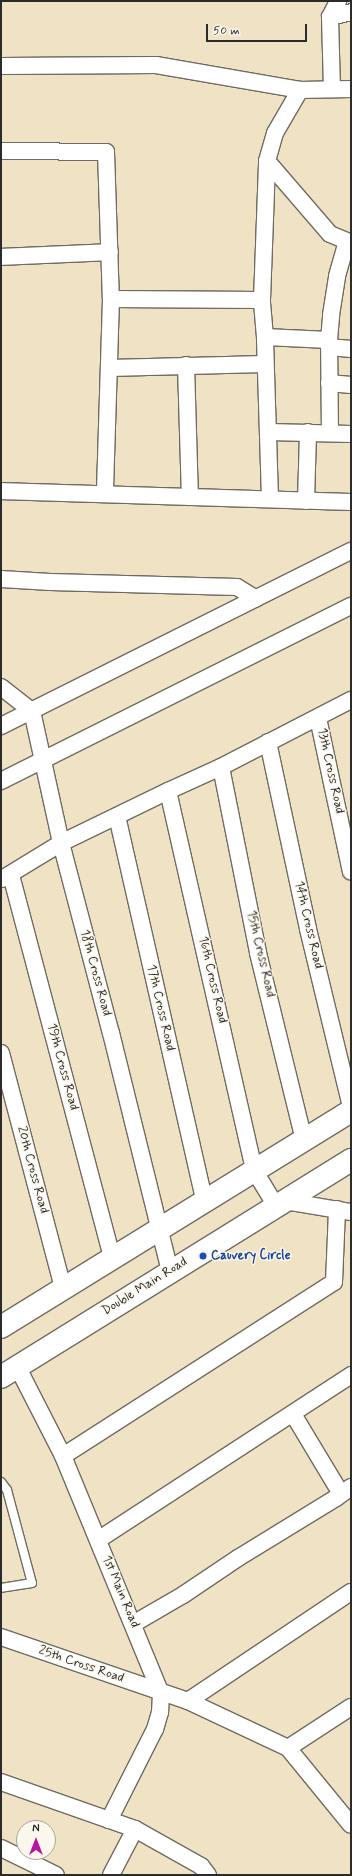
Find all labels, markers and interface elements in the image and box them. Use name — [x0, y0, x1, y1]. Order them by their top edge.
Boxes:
scale bar — [208, 16, 309, 42]
text: 50 m — [213, 23, 240, 39]
street label: 13th Cross Road — [313, 727, 347, 815]
street label: 14th Cross Road — [290, 880, 326, 970]
street label: 15th Cross Road — [243, 909, 277, 999]
street label: 18th Cross Road — [76, 928, 114, 1018]
street label: 16th Cross Road — [194, 935, 230, 1025]
street label: 17th Cross Road — [143, 964, 177, 1052]
street label: 19th Cross Road — [43, 1022, 81, 1112]
street label: 20th Cross Road — [13, 1125, 51, 1215]
place label: Cauvery Circle — [211, 1248, 292, 1264]
marker: Cauvery Circle — [198, 1251, 208, 1261]
street label: Double Main Road — [100, 1255, 190, 1319]
street label: 1st Main Road — [98, 1554, 142, 1630]
street label: 25th Cross Road — [37, 1643, 125, 1687]
north arrow — [16, 1820, 56, 1860]
text: N — [32, 1822, 40, 1836]

